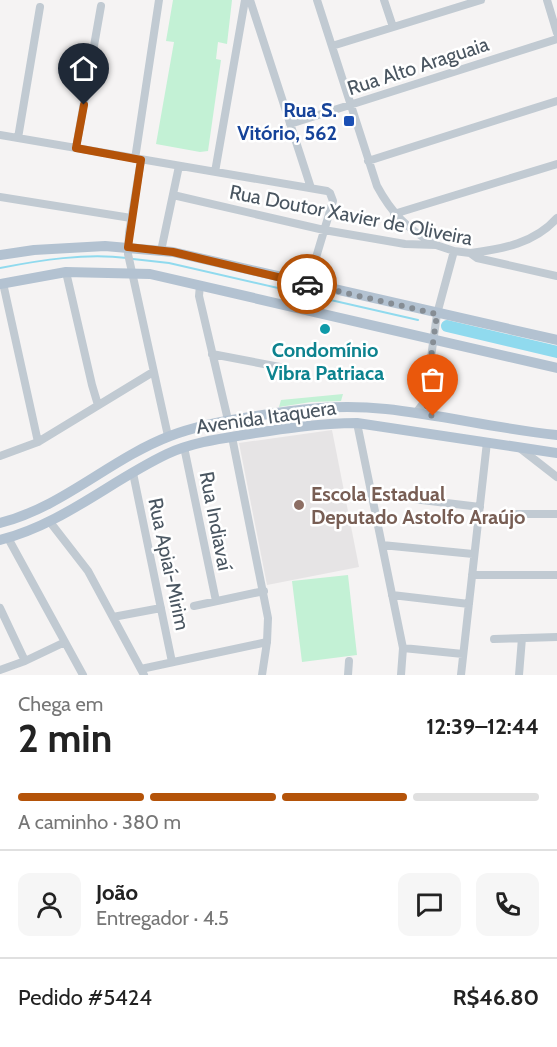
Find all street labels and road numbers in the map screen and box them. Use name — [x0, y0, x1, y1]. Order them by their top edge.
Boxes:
street label: Rua Alto Araguaia — [344, 32, 492, 100]
street label: Rua Doutor Xavier de Oliveira — [227, 180, 475, 250]
street label: Avenida Itaquera — [194, 395, 338, 439]
street label: Rua Indiavaí — [195, 469, 237, 573]
street label: Rua Apiaí-Mirim — [143, 496, 195, 632]

